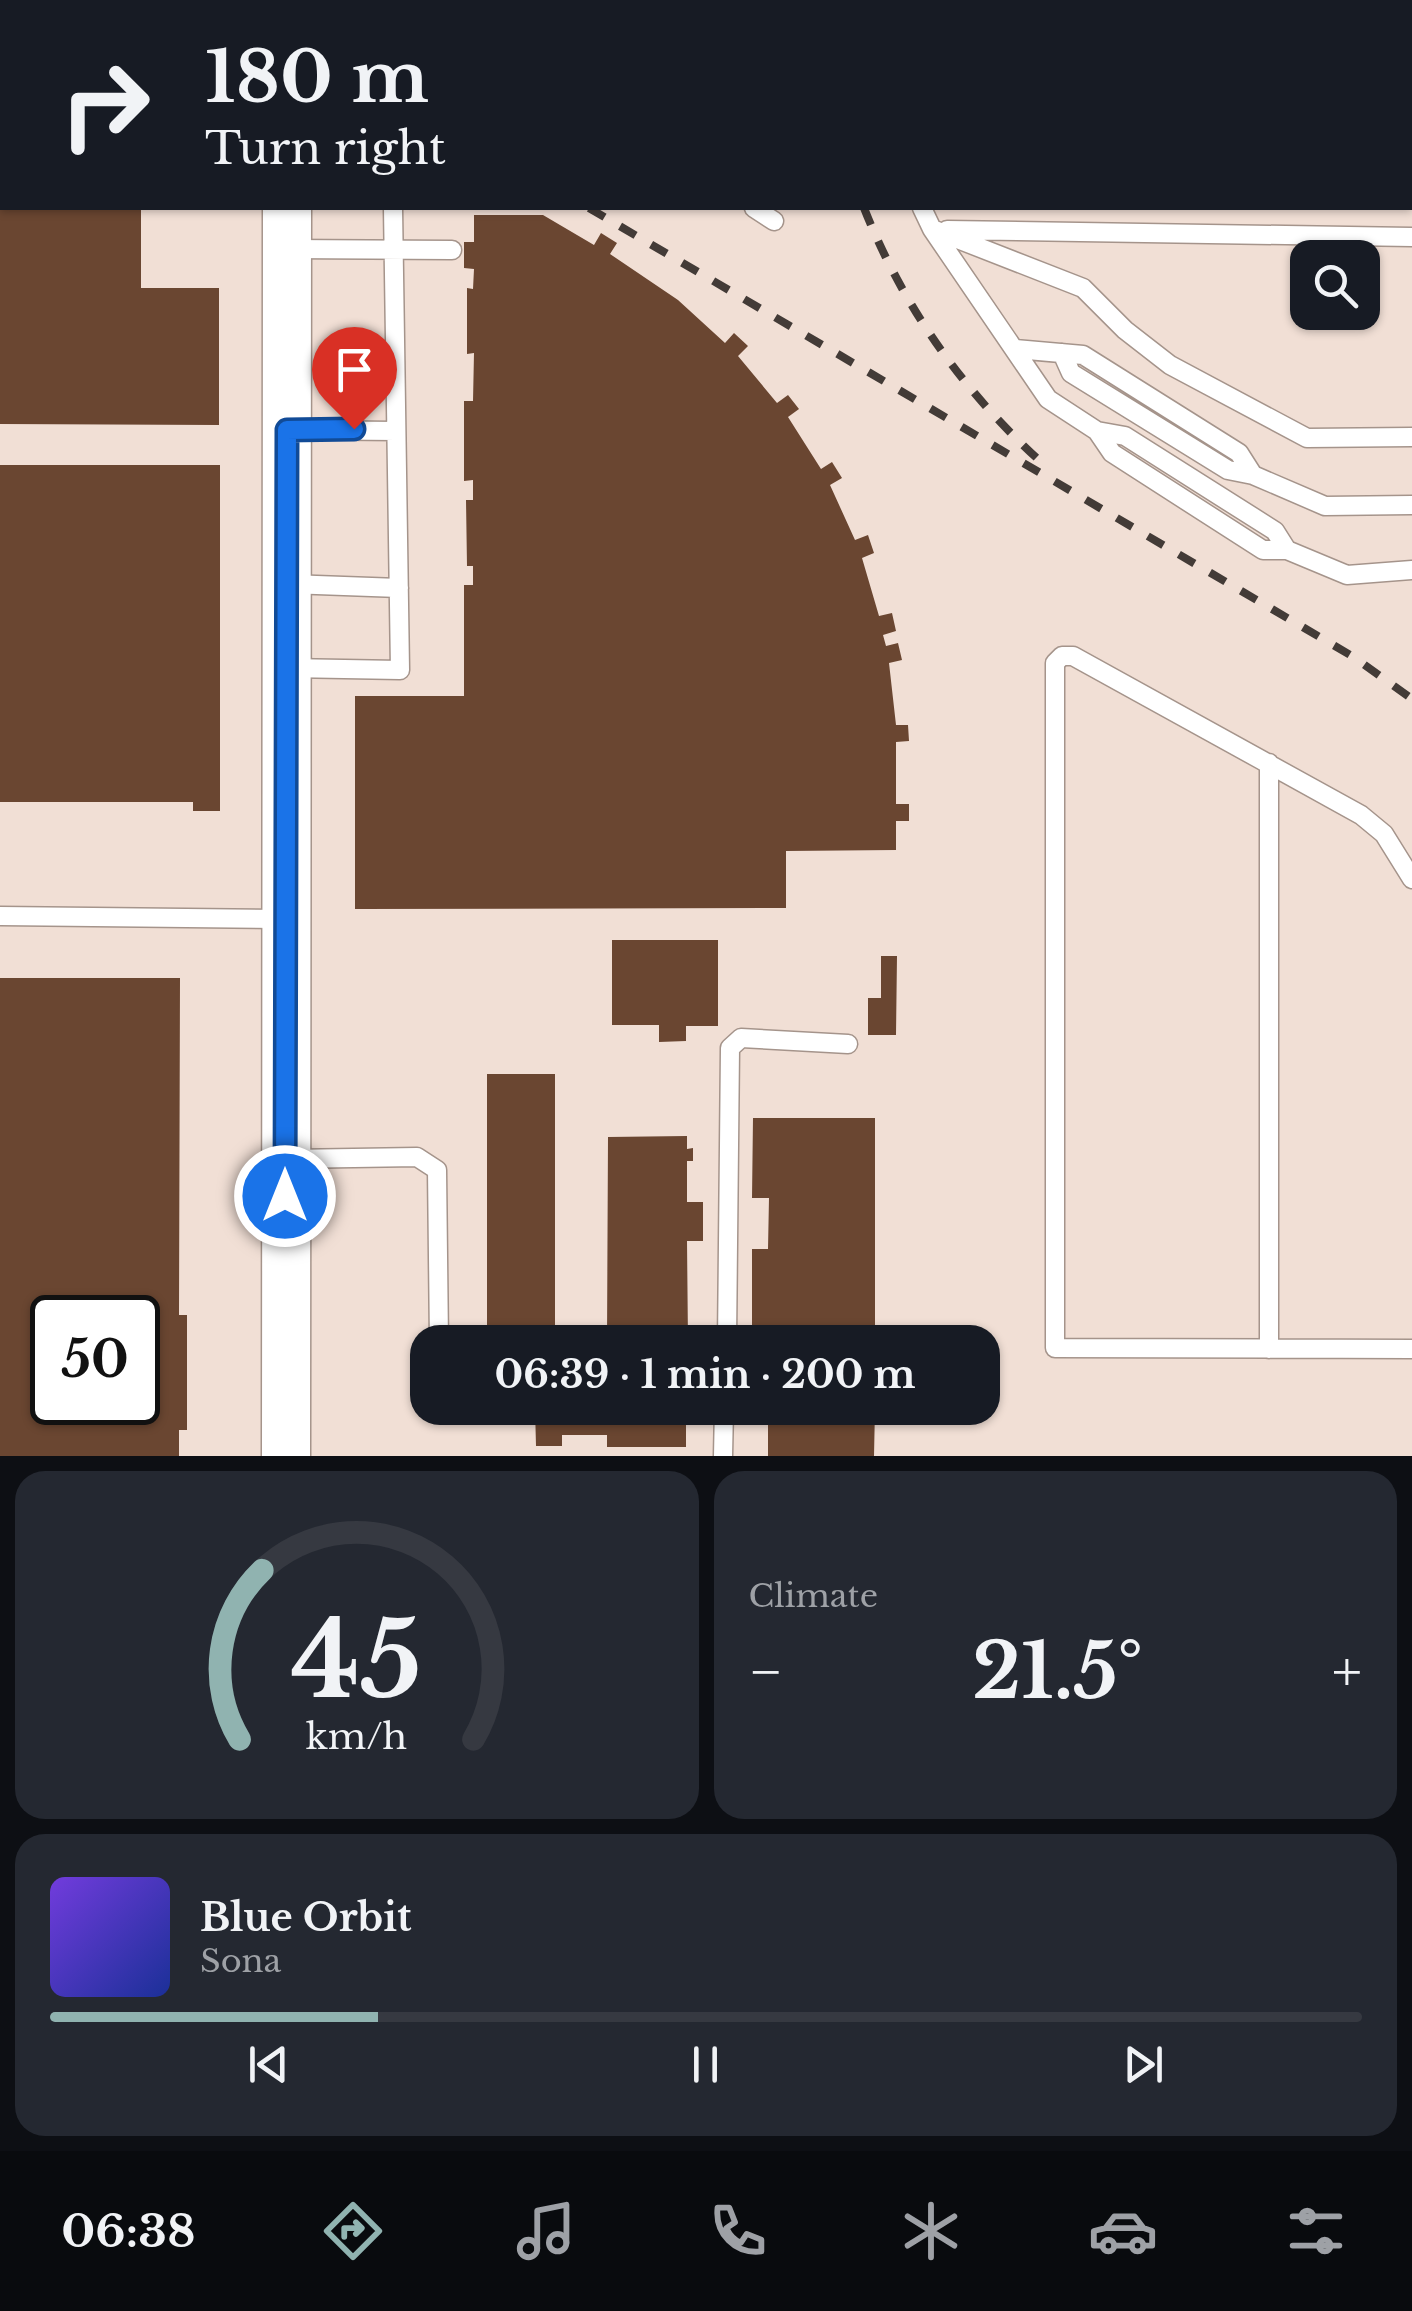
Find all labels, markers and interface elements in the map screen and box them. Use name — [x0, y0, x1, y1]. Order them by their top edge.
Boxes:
text: 180 m — [205, 34, 429, 121]
icon: right — [40, 40, 170, 170]
text: Turn right — [205, 120, 446, 176]
map controls — [1290, 240, 1380, 330]
button: search — [1290, 240, 1380, 330]
pin — [312, 327, 397, 430]
icon: arrive — [327, 342, 382, 397]
position arrow — [233, 1144, 337, 1248]
speed limit sign: 50 — [30, 1295, 160, 1425]
text: 06:39 · 1 min · 200 m — [494, 1351, 916, 1398]
text: Climate — [749, 1576, 878, 1616]
text: 45 — [291, 1596, 422, 1725]
text: 21.5° — [972, 1625, 1143, 1718]
text: − — [749, 1638, 783, 1706]
text: + — [1332, 1638, 1362, 1706]
text: km/h — [306, 1714, 407, 1759]
text: Blue Orbit — [200, 1894, 411, 1941]
text: Sona — [200, 1941, 281, 1981]
icon: previous — [241, 2037, 296, 2092]
icon: pause — [678, 2037, 733, 2092]
icon: next — [1116, 2037, 1171, 2092]
icon: directions — [318, 2196, 388, 2266]
icon: music — [511, 2196, 581, 2266]
icon: phone — [703, 2196, 773, 2266]
icon: climate — [896, 2196, 966, 2266]
icon: car — [1088, 2196, 1158, 2266]
icon: filters — [1281, 2196, 1351, 2266]
text: 06:38 — [61, 2203, 196, 2259]

